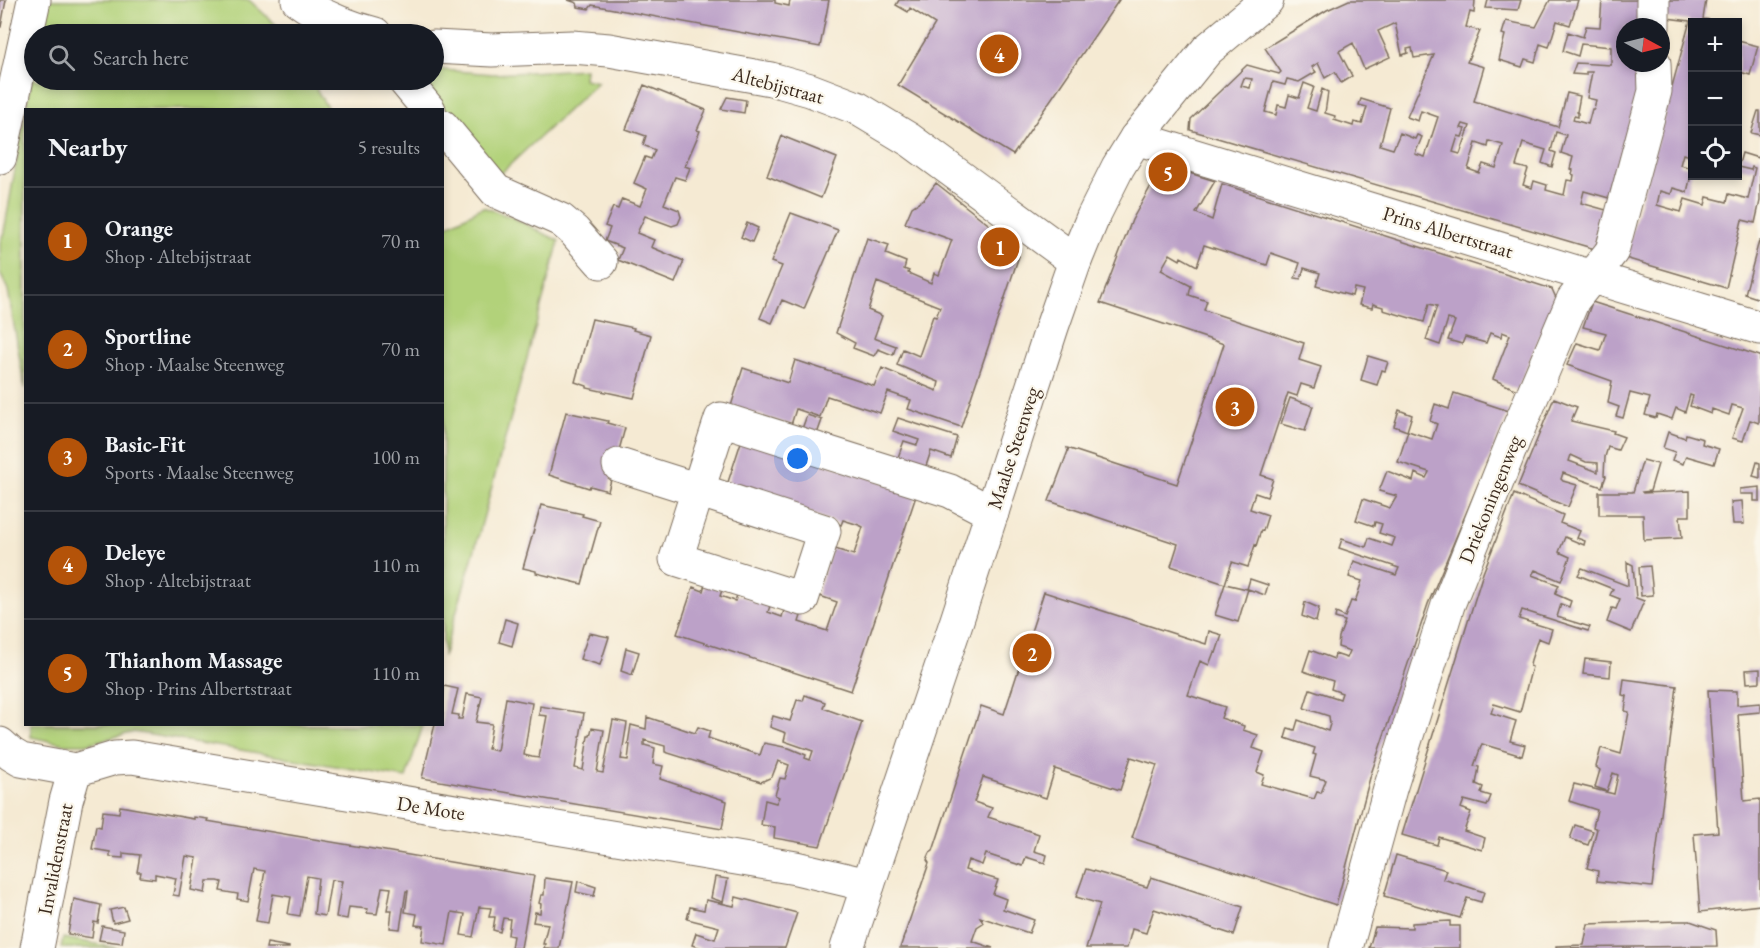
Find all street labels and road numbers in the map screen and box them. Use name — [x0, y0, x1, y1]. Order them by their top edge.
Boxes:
street label: Altebijstraat — [728, 60, 828, 110]
street label: Prins Albertstraat — [1380, 200, 1517, 264]
street label: Maalse Steenweg — [981, 383, 1045, 513]
street label: Driekoningenweg — [1452, 431, 1528, 567]
street label: De Mote — [395, 790, 467, 826]
street label: Invalidenstraat — [31, 800, 79, 917]

